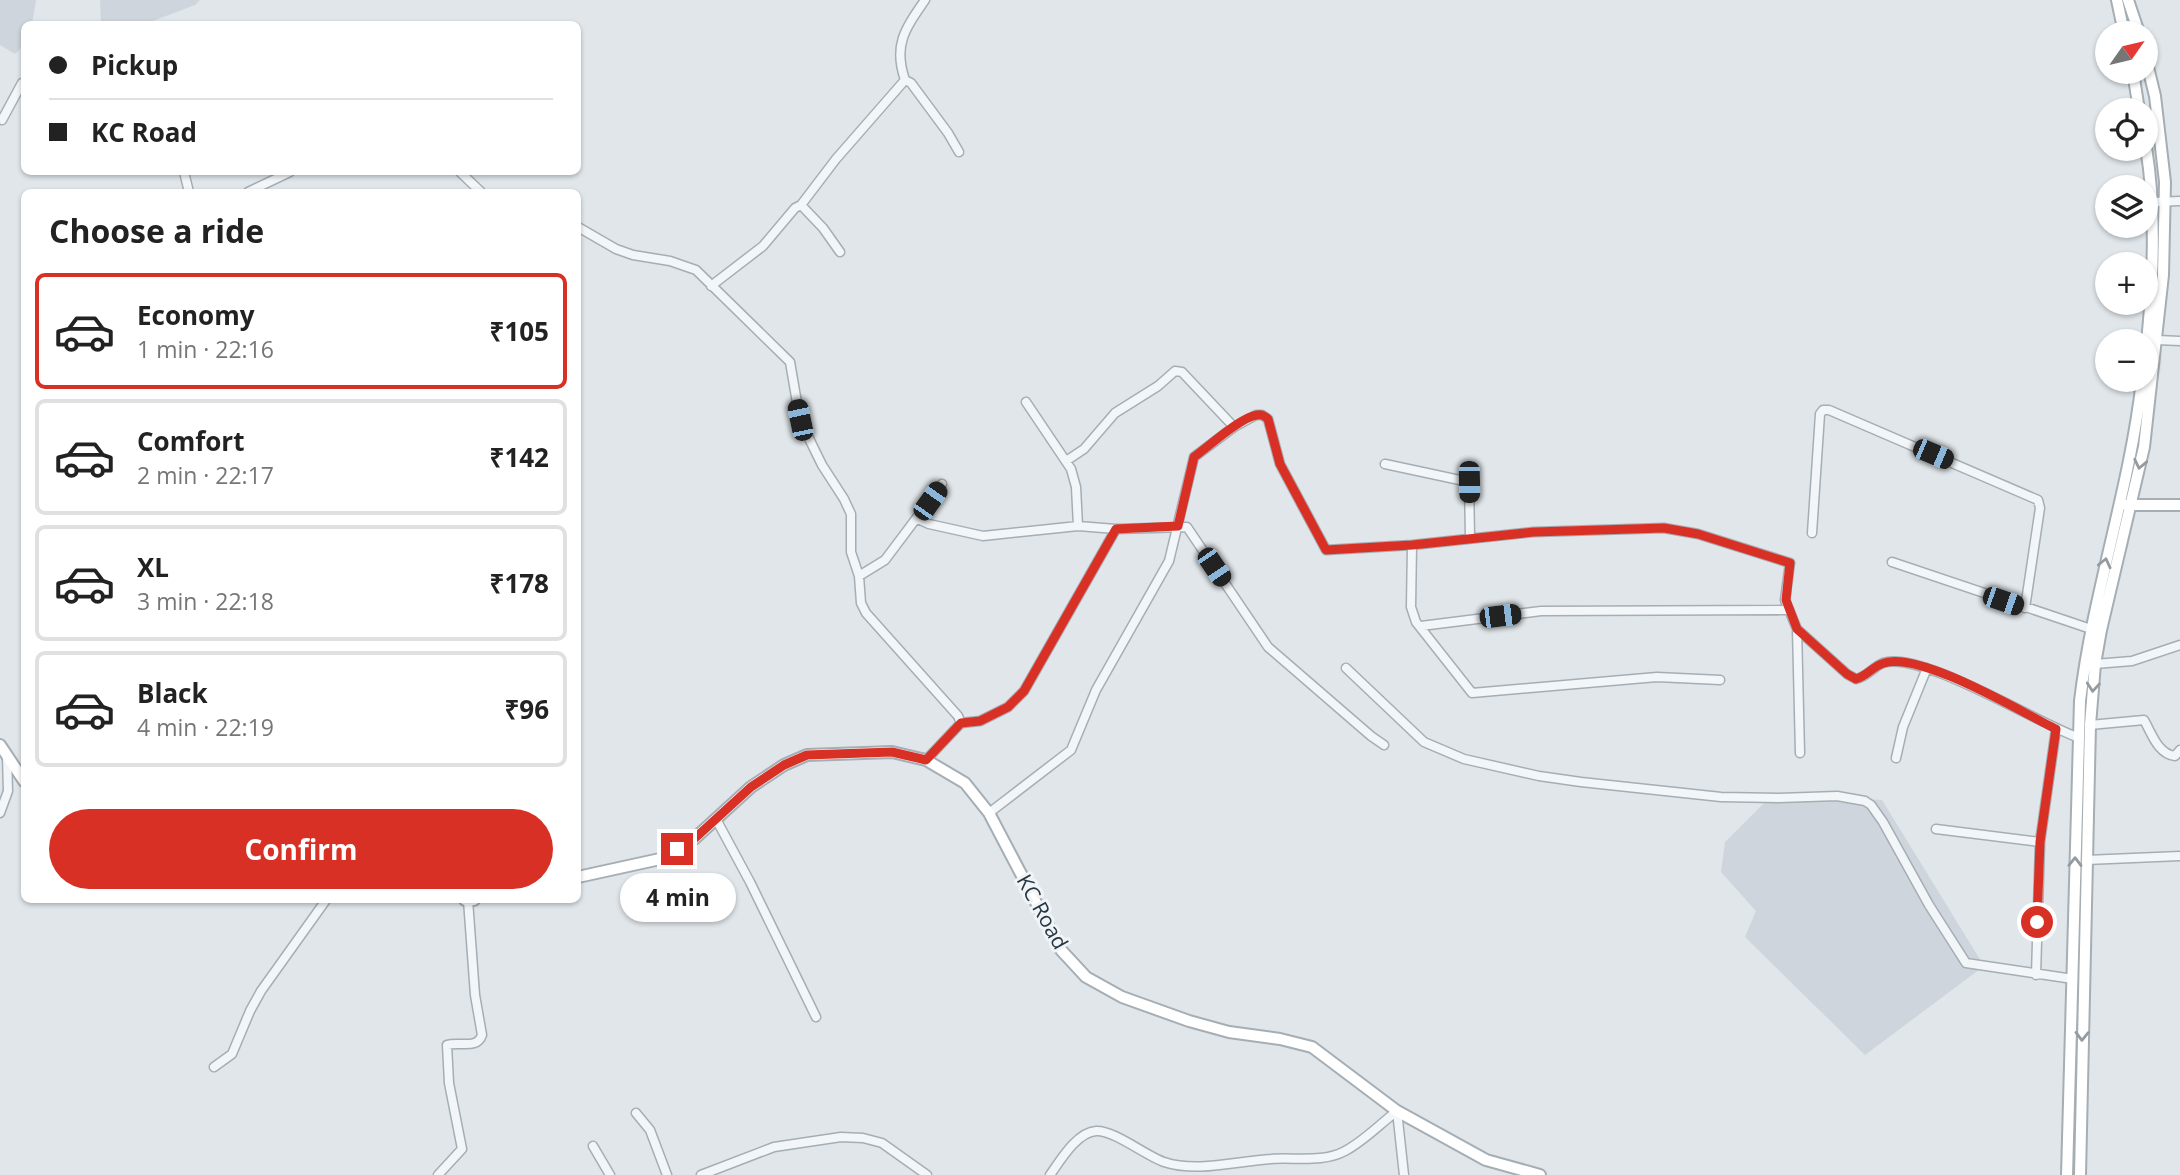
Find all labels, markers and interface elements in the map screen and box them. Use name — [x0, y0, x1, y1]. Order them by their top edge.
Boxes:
north arrow — [2095, 21, 2158, 84]
map controls — [2095, 21, 2158, 392]
text: Pickup — [91, 47, 178, 83]
button: locate — [2095, 98, 2158, 161]
text: KC Road — [91, 114, 197, 150]
button: layers — [2095, 175, 2158, 238]
text: Choose a ride — [49, 209, 264, 252]
button: + — [2095, 252, 2158, 315]
text: Economy — [137, 297, 255, 333]
icon: car — [53, 300, 116, 363]
text: ₹105 — [490, 313, 549, 349]
button: − — [2095, 329, 2158, 392]
text: 1 min · 22:16 — [137, 333, 274, 365]
car — [786, 397, 815, 443]
text: Comfort — [137, 423, 244, 459]
icon: car — [53, 426, 116, 489]
car — [1910, 436, 1957, 472]
text: ₹142 — [490, 439, 549, 475]
one-way arrow — [2134, 458, 2149, 470]
text: 2 min · 22:17 — [137, 459, 274, 491]
car — [1459, 461, 1480, 503]
car — [910, 478, 951, 524]
car — [1194, 544, 1235, 590]
text: XL — [137, 549, 169, 585]
icon: car — [53, 552, 116, 615]
one-way arrow — [2097, 558, 2112, 570]
text: ₹178 — [490, 565, 549, 601]
car — [1980, 584, 2027, 618]
text: 3 min · 22:18 — [137, 585, 274, 617]
car — [1478, 603, 1523, 629]
text: Black — [137, 675, 208, 711]
icon: car — [53, 678, 116, 741]
one-way arrow — [2086, 681, 2101, 692]
text: ₹96 — [504, 691, 549, 727]
text: 4 min · 22:19 — [137, 711, 274, 743]
button: Confirm — [49, 809, 553, 889]
route end — [661, 833, 693, 865]
one-way arrow — [2068, 856, 2083, 867]
street label: KC Road — [1011, 869, 1075, 954]
callout: 4 min — [619, 874, 735, 922]
text: 4 min — [646, 881, 710, 913]
route start — [2021, 906, 2053, 938]
one-way arrow — [2075, 1031, 2090, 1042]

